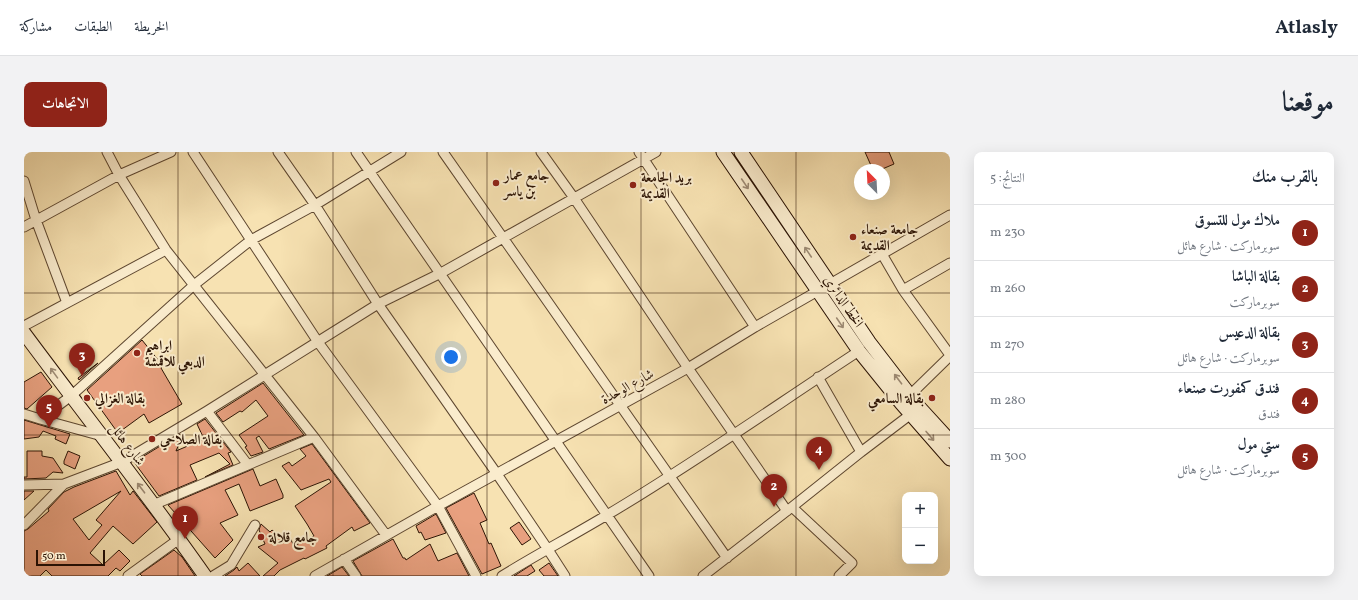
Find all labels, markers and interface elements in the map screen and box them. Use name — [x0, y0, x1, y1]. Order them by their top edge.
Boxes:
text: Atlasly — [1275, 15, 1338, 41]
text: مشاركة — [20, 18, 52, 37]
text: الطبقات — [74, 18, 112, 37]
text: الخريطة — [134, 18, 168, 37]
button: الاتجاهات — [24, 82, 107, 127]
text: موقعنا — [1282, 84, 1334, 123]
north arrow — [854, 164, 890, 200]
text: بالقرب منك — [1252, 166, 1318, 189]
place label: جامع عمار بن ياسر — [502, 167, 550, 202]
place label: بريد الجامعة القديمة — [641, 169, 692, 204]
text: النتائج: 5 — [990, 170, 1025, 188]
marker: جامع عمار بن ياسر — [491, 178, 501, 188]
one-way arrow — [741, 178, 749, 189]
marker: بريد الجامعة القديمة — [628, 180, 638, 190]
text: ملاك مول للتسوق — [1195, 211, 1280, 232]
place label: جامعة صنعاء القديمة — [861, 221, 919, 256]
text: 230 m — [990, 224, 1025, 242]
text: 1 — [1302, 224, 1308, 242]
marker: جامعة صنعاء القديمة — [848, 232, 858, 242]
text: سوبرماركت · شارع هائل — [1177, 238, 1280, 256]
one-way arrow — [804, 246, 812, 257]
text: بقالة الباشا — [1232, 267, 1280, 288]
street label: الخط الدائري — [818, 272, 867, 332]
text: 260 m — [990, 280, 1026, 298]
text: 2 — [1302, 280, 1308, 298]
text: سوبرماركت — [1230, 294, 1280, 312]
one-way arrow — [836, 317, 844, 328]
text: بقالة الدعيس — [1218, 323, 1280, 344]
text: 270 m — [990, 336, 1024, 354]
text: 3 — [1302, 336, 1308, 354]
place label: ابراهيم الدبعي للاقمشة — [145, 337, 205, 375]
pin: 3 — [69, 343, 95, 376]
your location — [441, 347, 461, 367]
marker: ابراهيم الدبعي للاقمشة — [132, 348, 142, 358]
text: سوبرماركت · شارع هائل — [1177, 350, 1280, 368]
street label: شارع الوحدة — [598, 365, 658, 410]
one-way arrow — [50, 368, 58, 379]
one-way arrow — [894, 374, 902, 385]
text: فندق كمفورت صنعاء — [1178, 379, 1280, 400]
place label: بقالة الغزالي — [94, 390, 145, 410]
place label: بقالة السامعي — [868, 390, 924, 412]
text: 280 m — [990, 392, 1026, 410]
text: 4 — [1301, 392, 1309, 410]
marker: بقالة الغزالي — [82, 393, 92, 403]
marker: بقالة السامعي — [927, 393, 937, 403]
pin: 5 — [36, 395, 62, 428]
text: فندق — [1258, 406, 1280, 424]
street label: شارع هائل — [104, 420, 149, 471]
one-way arrow — [925, 430, 934, 441]
place label: بقالة الصلاحي — [159, 431, 222, 451]
marker: بقالة الصلاحي — [147, 434, 157, 444]
text: ستي مول — [1238, 435, 1280, 456]
pin: 4 — [806, 437, 832, 470]
text: 300 m — [990, 448, 1026, 466]
text: 5 — [1302, 448, 1308, 466]
text: سوبرماركت · شارع هائل — [1177, 462, 1280, 480]
pin: 2 — [761, 474, 787, 507]
one-way arrow — [137, 482, 145, 493]
map controls — [902, 492, 938, 564]
button: + — [902, 492, 938, 528]
pin: 1 — [172, 506, 198, 539]
button: − — [902, 528, 938, 564]
place label: جامع قلالة — [268, 529, 318, 550]
marker: جامع قلالة — [256, 532, 266, 542]
scale bar — [36, 548, 105, 567]
text: 50 m — [42, 549, 66, 564]

